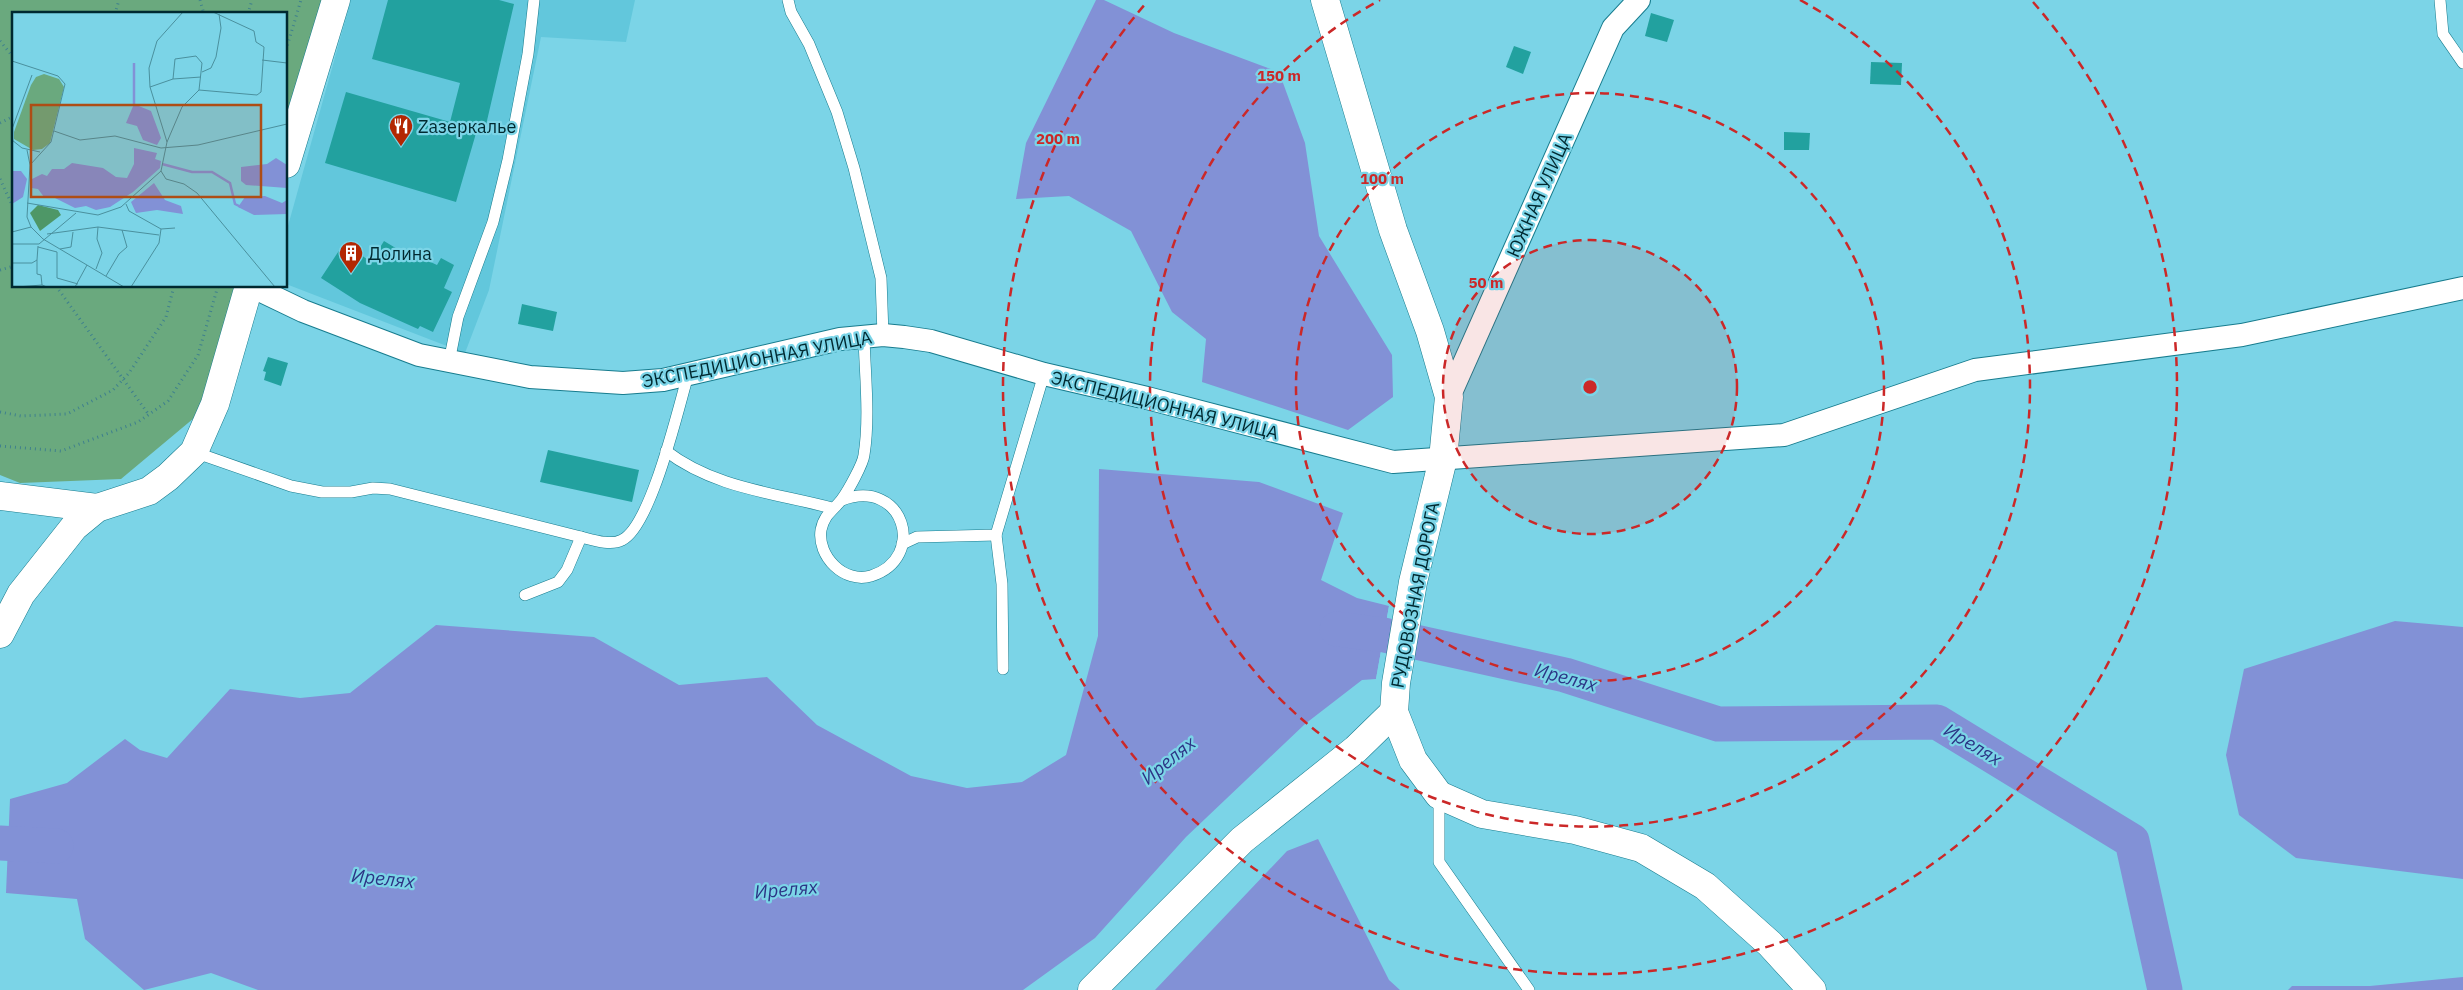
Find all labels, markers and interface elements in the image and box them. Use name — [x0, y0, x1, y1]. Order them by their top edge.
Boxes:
inset map — [12, 12, 288, 288]
text: 150 m — [1257, 66, 1301, 85]
restaurant icon: Zазеркалье — [388, 113, 414, 147]
place label: Zазеркалье — [418, 115, 516, 138]
text: 200 m — [1036, 129, 1080, 148]
street label: ЮЖНАЯ УЛИЦА — [1501, 129, 1577, 261]
text: 100 m — [1360, 169, 1404, 188]
building icon: Долина — [338, 240, 364, 274]
place label: Долина — [368, 242, 432, 265]
text: 50 m — [1469, 273, 1503, 292]
street label: ЭКСПЕДИЦИОННАЯ УЛИЦА — [640, 325, 874, 393]
street label: ЭКСПЕДИЦИОННАЯ УЛИЦА — [1049, 366, 1282, 445]
centre of rings — [1581, 378, 1599, 396]
street label: РУДОВОЗНАЯ ДОРОГА — [1386, 500, 1444, 690]
water label: Ирелях — [1532, 657, 1600, 697]
water label: Ирелях — [1940, 717, 2007, 771]
water label: Ирелях — [1136, 730, 1201, 789]
water label: Ирелях — [350, 863, 416, 893]
water label: Ирелях — [753, 874, 819, 904]

